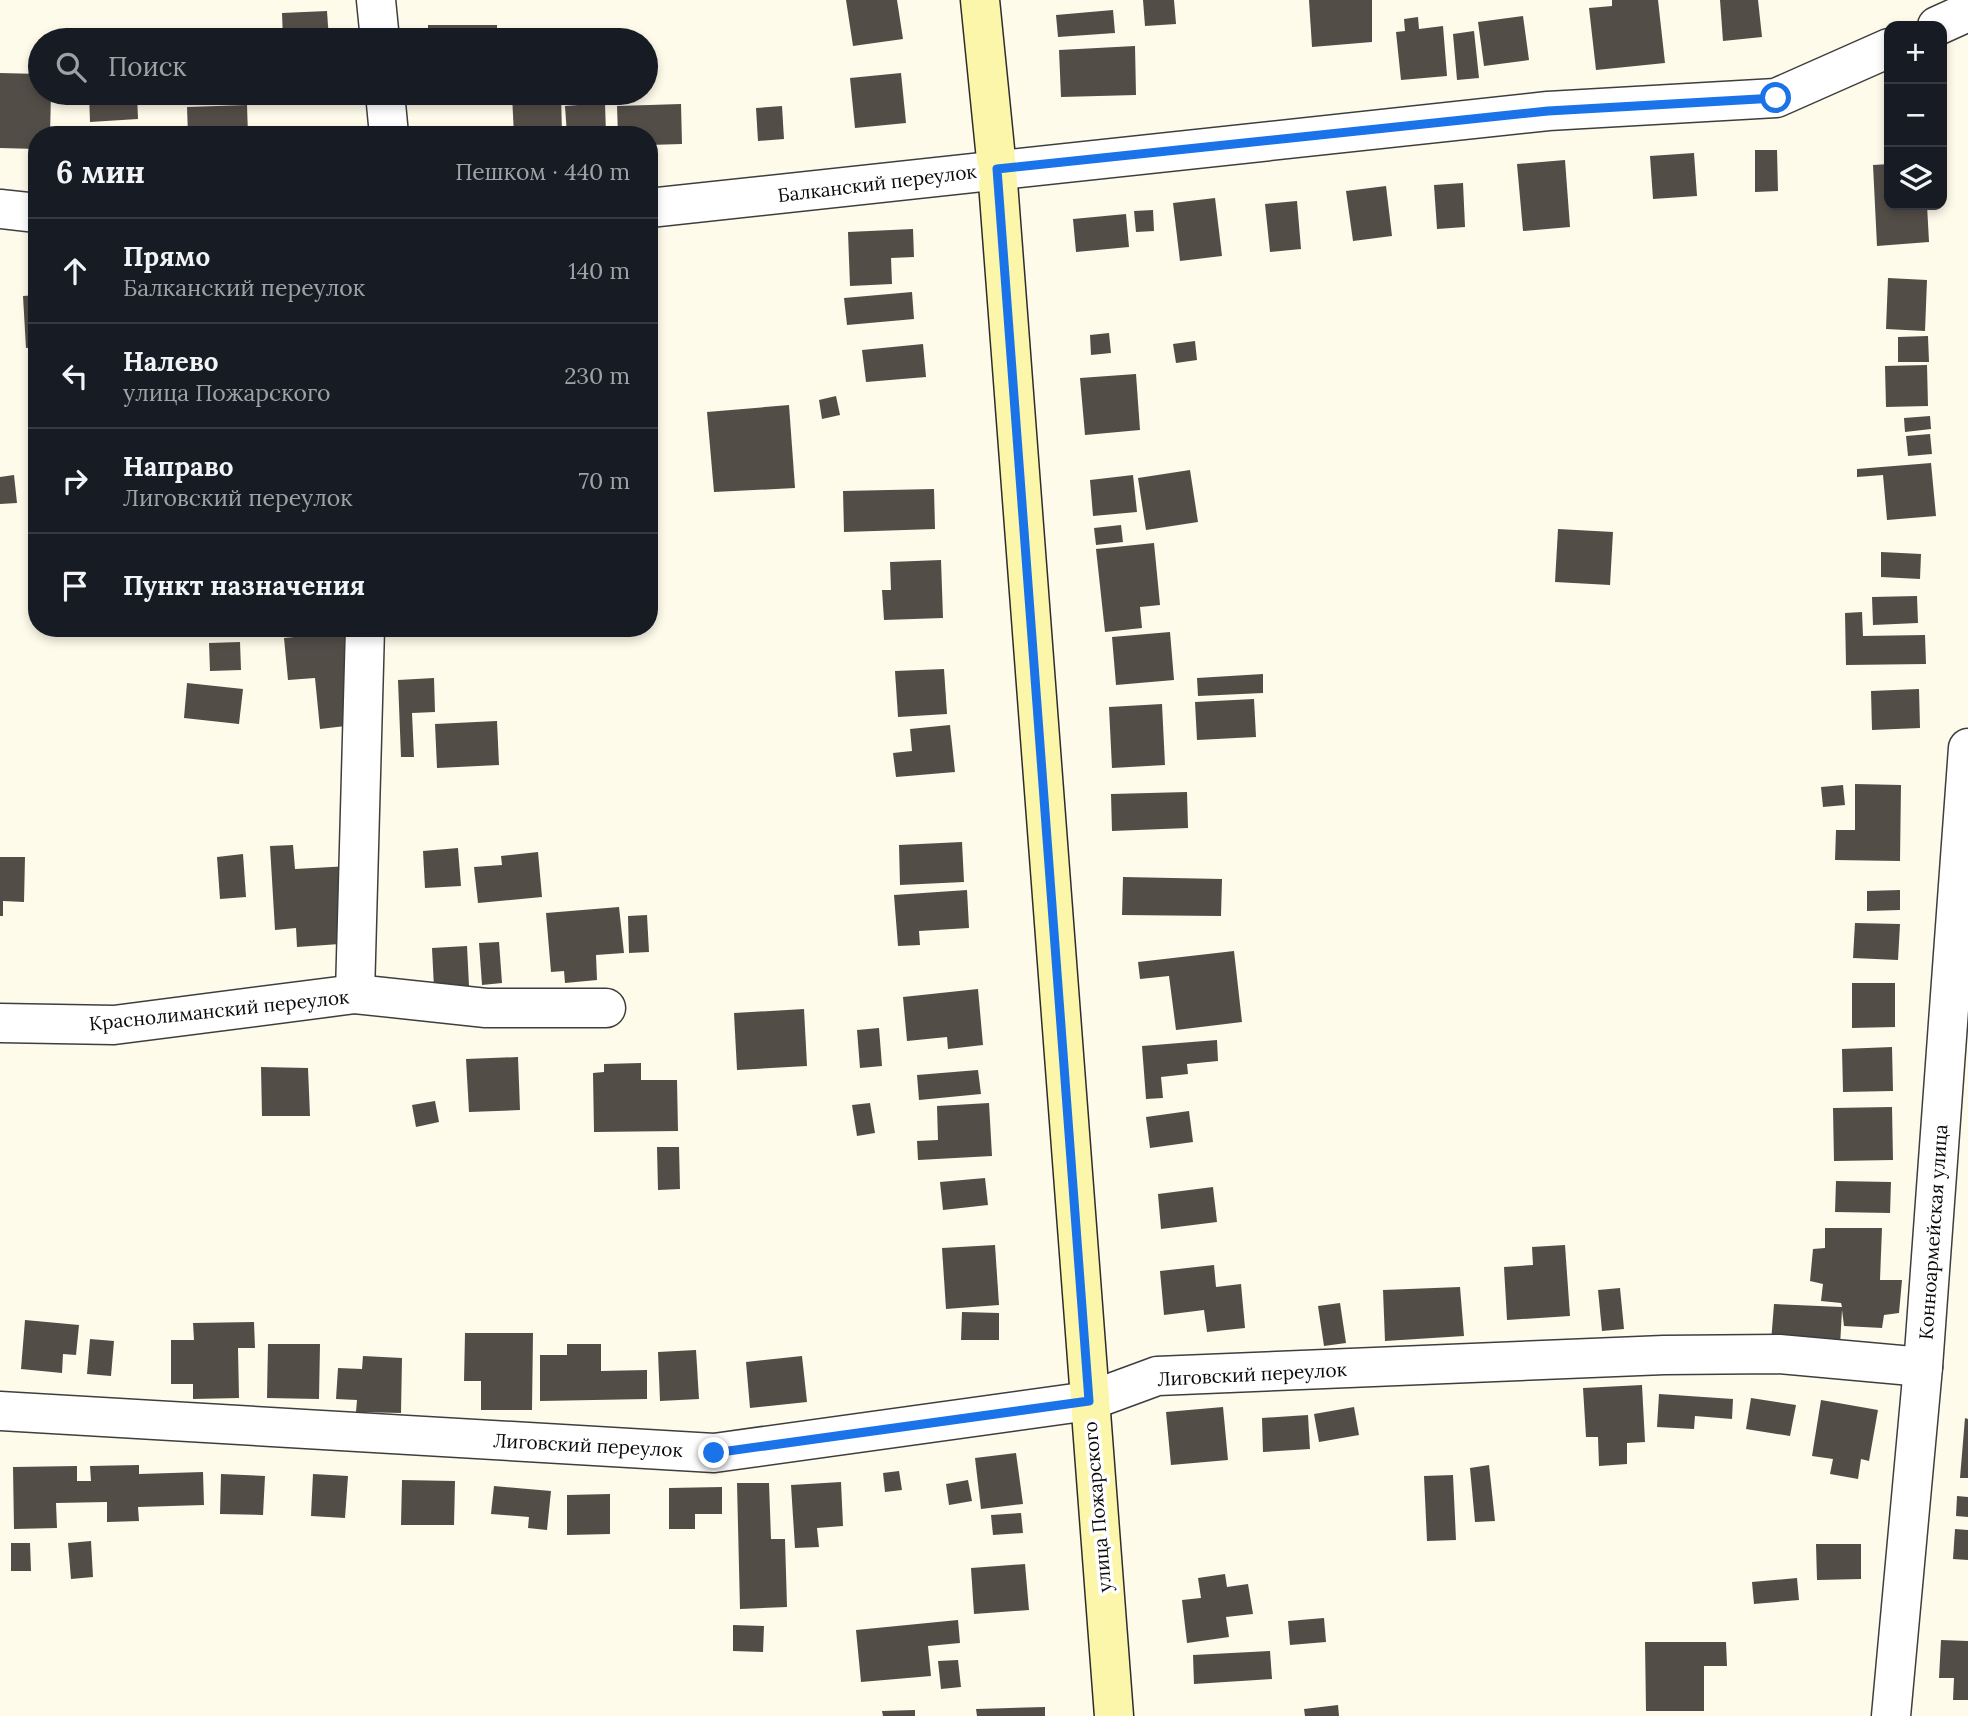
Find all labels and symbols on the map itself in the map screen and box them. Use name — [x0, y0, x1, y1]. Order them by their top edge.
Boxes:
route start — [1760, 82, 1791, 113]
street label: Балканский переулок — [776, 159, 978, 207]
street label: Краснолиманский переулок — [88, 984, 351, 1036]
street label: Конноармейская улица — [1913, 1123, 1953, 1341]
street label: Лиговский переулок — [1157, 1357, 1348, 1391]
street label: улица Пожарского — [1078, 1421, 1116, 1593]
street label: Лиговский переулок — [493, 1428, 684, 1462]
route end — [698, 1437, 729, 1468]

